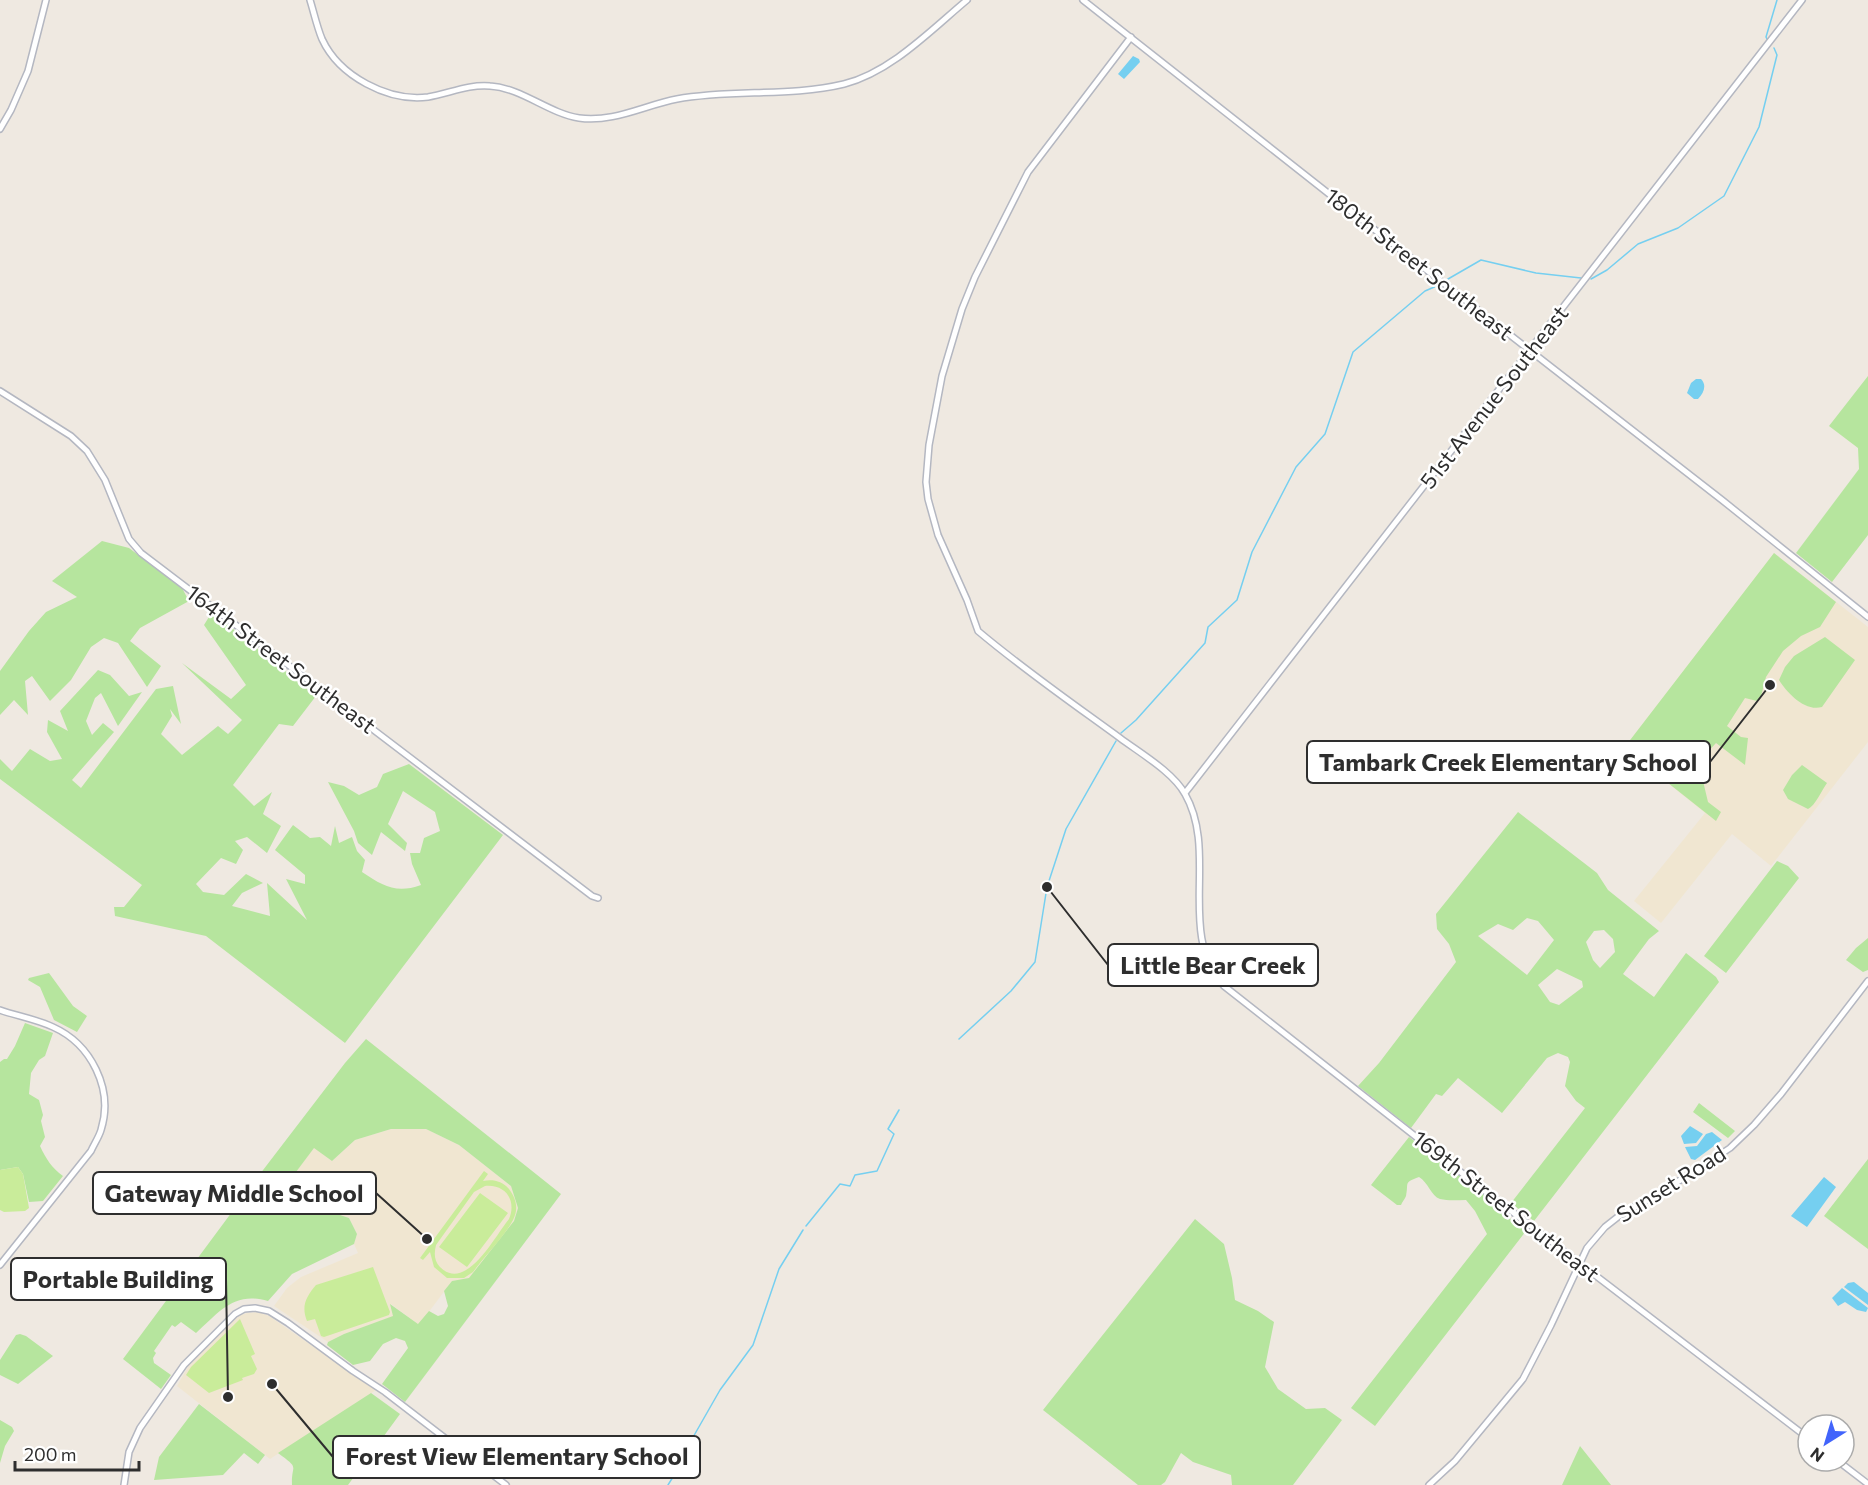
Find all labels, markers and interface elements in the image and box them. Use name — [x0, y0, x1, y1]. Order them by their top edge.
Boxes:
street label: 180th Street Southeast — [1320, 182, 1519, 345]
street label: 51st Avenue Southeast — [1414, 300, 1573, 494]
street label: 164th Street Southeast — [181, 579, 381, 739]
callout: Tambark Creek Elementary School — [1307, 741, 1710, 783]
text: Tambark Creek Elementary School — [1319, 747, 1697, 776]
callout: Little Bear Creek — [1108, 944, 1318, 986]
text: Little Bear Creek — [1120, 950, 1306, 979]
street label: 169th Street Southeast — [1407, 1124, 1605, 1287]
street label: Sunset Road — [1611, 1139, 1730, 1228]
callout: Gateway Middle School — [93, 1172, 376, 1214]
text: Gateway Middle School — [104, 1178, 364, 1207]
callout: Portable Building — [11, 1258, 226, 1300]
text: Portable Building — [23, 1264, 213, 1293]
north arrow — [1796, 1413, 1856, 1473]
scale bar — [15, 1434, 140, 1472]
callout: Forest View Elementary School — [333, 1436, 700, 1478]
text: Forest View Elementary School — [346, 1441, 688, 1470]
text: 200 m — [24, 1443, 77, 1465]
text: N — [1806, 1444, 1827, 1467]

